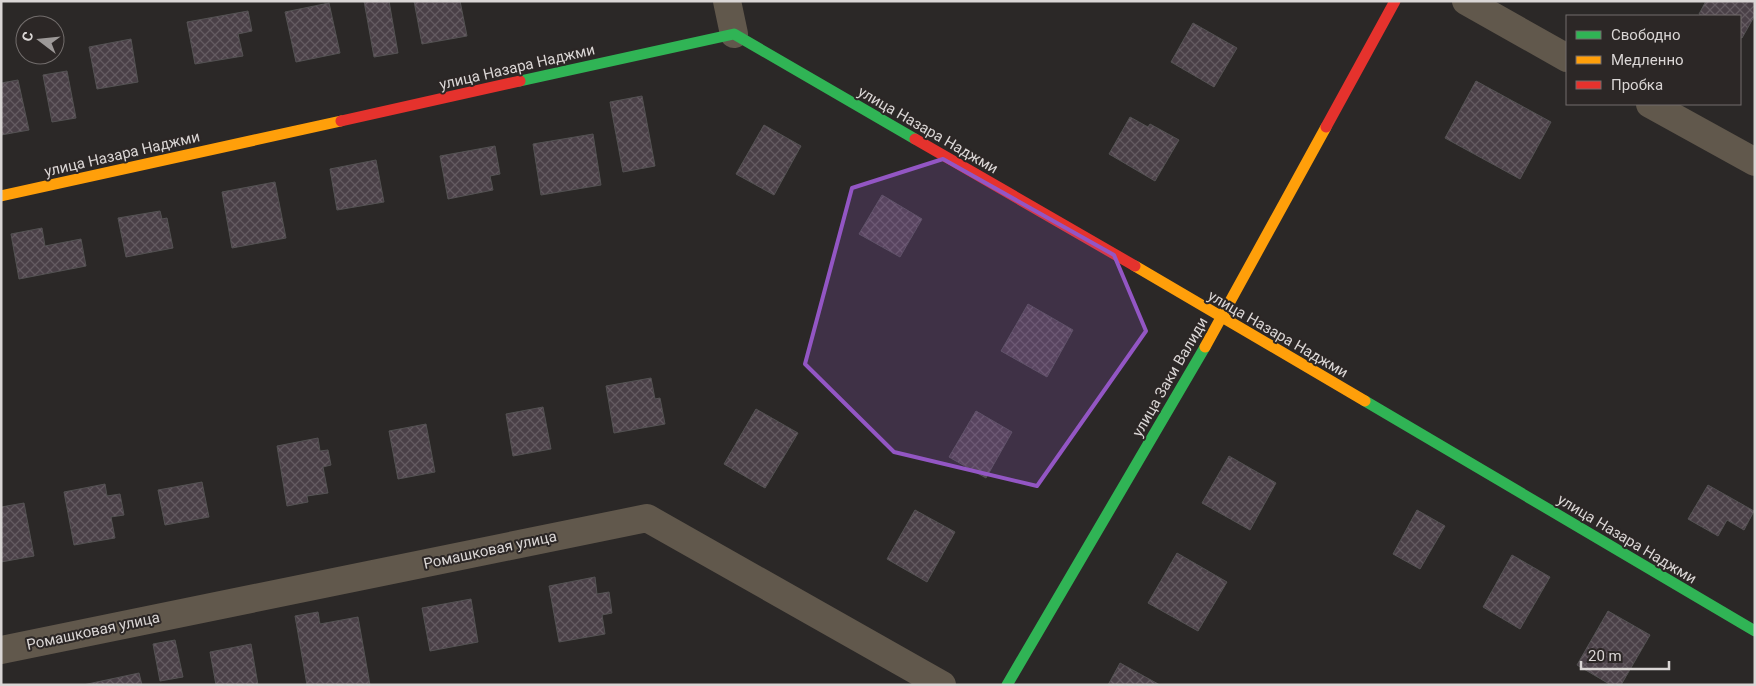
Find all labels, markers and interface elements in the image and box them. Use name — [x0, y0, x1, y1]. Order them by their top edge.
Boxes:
north arrow — [15, 15, 65, 65]
legend — [1566, 15, 1741, 105]
text: Свободно — [1611, 26, 1680, 44]
text: С — [19, 30, 36, 43]
street label: улица Назара Наджми — [437, 40, 597, 94]
text: Медленно — [1611, 51, 1684, 69]
text: Пробка — [1611, 76, 1663, 94]
street label: улица Назара Наджми — [855, 82, 1001, 178]
street label: улица Назара Наджми — [42, 127, 202, 181]
street label: улица Назара Наджми — [1205, 286, 1351, 382]
street label: улица Заки Валиди — [1128, 314, 1212, 440]
street label: улица Назара Наджми — [1554, 490, 1700, 588]
street label: Ромашковая улица — [422, 527, 558, 573]
street label: Ромашковая улица — [25, 608, 161, 654]
scale bar — [1581, 638, 1668, 670]
text: 20 m — [1588, 647, 1622, 665]

